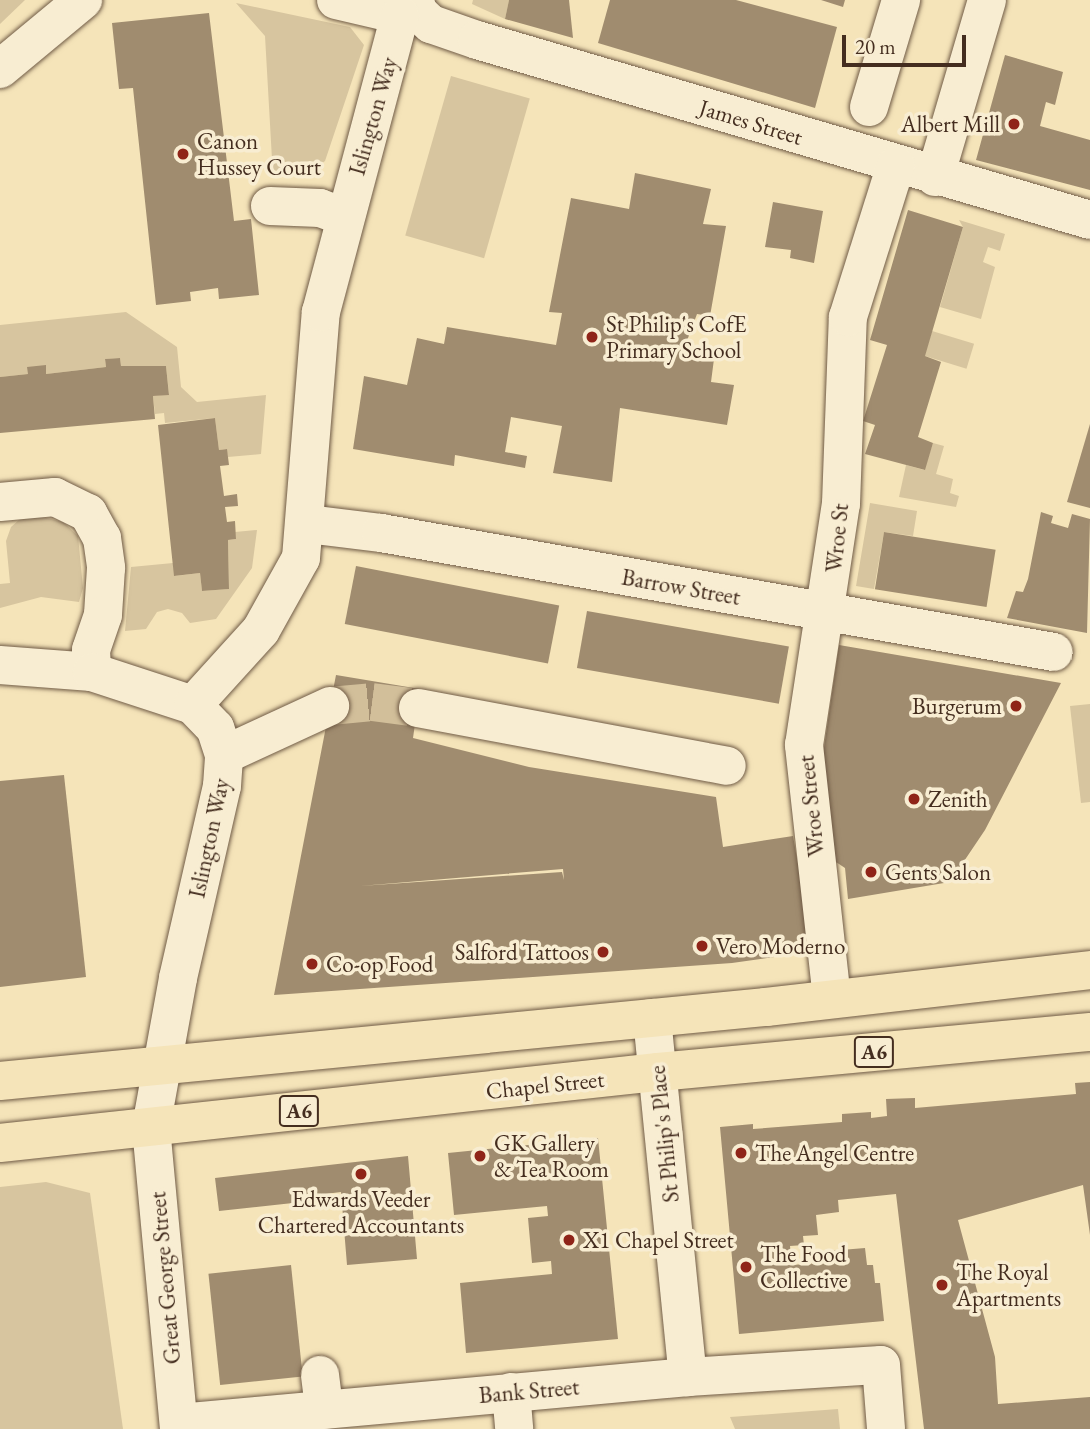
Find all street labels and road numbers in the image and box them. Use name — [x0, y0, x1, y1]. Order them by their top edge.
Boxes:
street label: Islington Way — [343, 54, 403, 178]
street label: James Street — [696, 93, 806, 151]
street label: Wroe St — [820, 502, 854, 574]
street label: Barrow Street — [620, 563, 742, 611]
street label: Wroe Street — [792, 754, 830, 858]
street label: Islington Way — [183, 776, 235, 900]
road number: A6 — [853, 1034, 895, 1070]
street label: St Philip's Place — [643, 1064, 685, 1204]
street label: Chapel Street — [484, 1065, 606, 1105]
road number: A6 — [278, 1094, 320, 1128]
street label: Great George Street — [144, 1191, 186, 1365]
street label: Bank Street — [478, 1373, 580, 1409]

